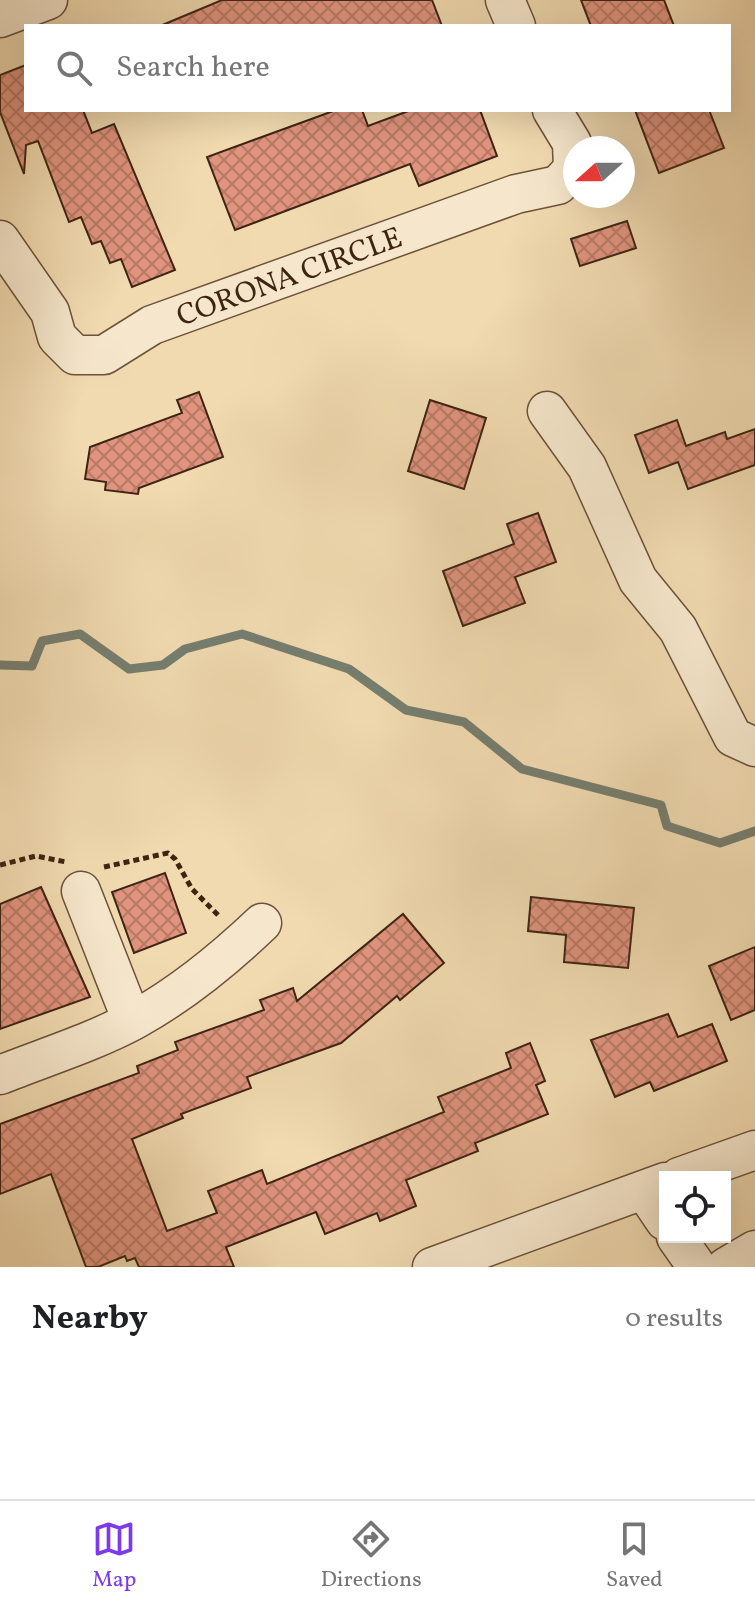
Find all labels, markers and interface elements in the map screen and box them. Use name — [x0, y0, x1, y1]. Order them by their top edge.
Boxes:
search box — [24, 24, 731, 112]
icon: search — [52, 46, 96, 90]
text: Search here — [116, 47, 270, 89]
north arrow — [563, 136, 635, 208]
street label: CORONA CIRCLE — [171, 218, 408, 338]
map controls — [659, 1171, 731, 1243]
button: locate — [659, 1171, 731, 1243]
text: Nearby — [32, 1296, 148, 1343]
text: 0 results — [625, 1301, 723, 1337]
tab: Map — [92, 1517, 136, 1596]
tab: Directions — [321, 1517, 422, 1596]
tab: Saved — [606, 1517, 663, 1596]

